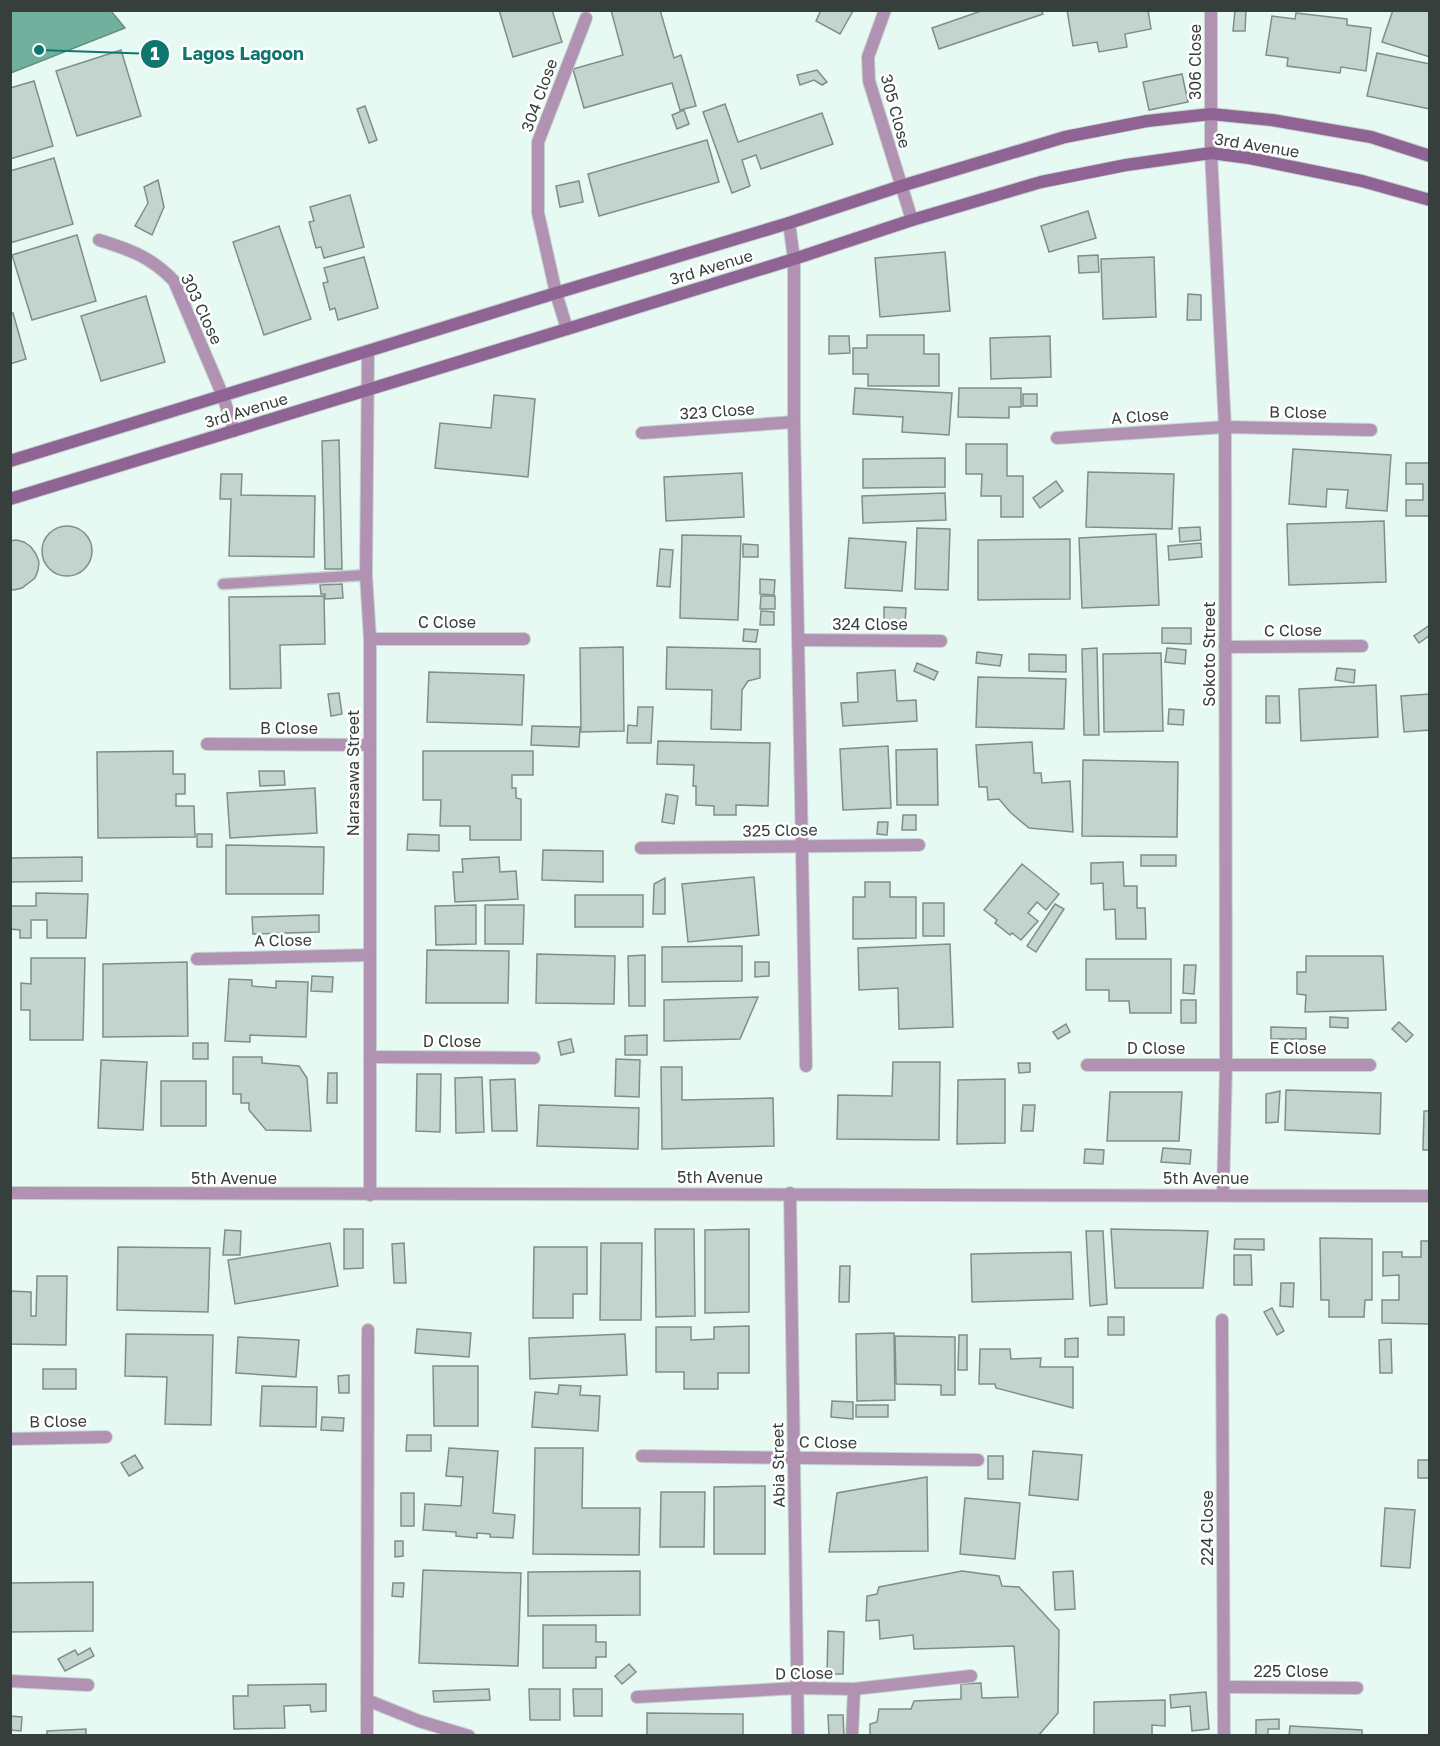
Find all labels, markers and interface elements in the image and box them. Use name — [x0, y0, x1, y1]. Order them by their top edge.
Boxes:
street label: 306 Close — [1185, 24, 1205, 100]
callout: Lagos Lagoon — [140, 36, 316, 72]
text: 1 — [150, 42, 160, 64]
text: Lagos Lagoon — [182, 42, 304, 64]
street label: 304 Close — [517, 56, 561, 134]
street label: 305 Close — [877, 72, 915, 150]
street label: 3rd Avenue — [1213, 128, 1301, 162]
street label: 3rd Avenue — [667, 245, 755, 289]
street label: 303 Close — [177, 270, 227, 348]
street label: 3rd Avenue — [202, 388, 290, 432]
street label: 323 Close — [679, 398, 755, 424]
street label: B Close — [1269, 401, 1327, 423]
street label: A Close — [1110, 404, 1170, 428]
street label: Sokoto Street — [1199, 601, 1219, 707]
street label: C Close — [418, 612, 476, 632]
street label: 324 Close — [832, 614, 908, 634]
street label: C Close — [1264, 619, 1322, 641]
street label: Narasawa Street — [343, 710, 363, 836]
street label: B Close — [260, 718, 318, 738]
street label: 325 Close — [742, 819, 818, 841]
street label: A Close — [254, 929, 312, 951]
street label: D Close — [423, 1031, 481, 1051]
street label: D Close — [1127, 1038, 1185, 1058]
street label: E Close — [1270, 1038, 1326, 1058]
street label: 5th Avenue — [677, 1167, 763, 1187]
street label: 5th Avenue — [191, 1168, 277, 1188]
street label: 5th Avenue — [1163, 1168, 1249, 1188]
street label: B Close — [29, 1410, 87, 1432]
street label: Abia Street — [767, 1422, 789, 1508]
street label: C Close — [799, 1431, 857, 1453]
street label: 224 Close — [1197, 1490, 1217, 1566]
street label: 225 Close — [1253, 1661, 1329, 1681]
street label: D Close — [775, 1662, 833, 1684]

